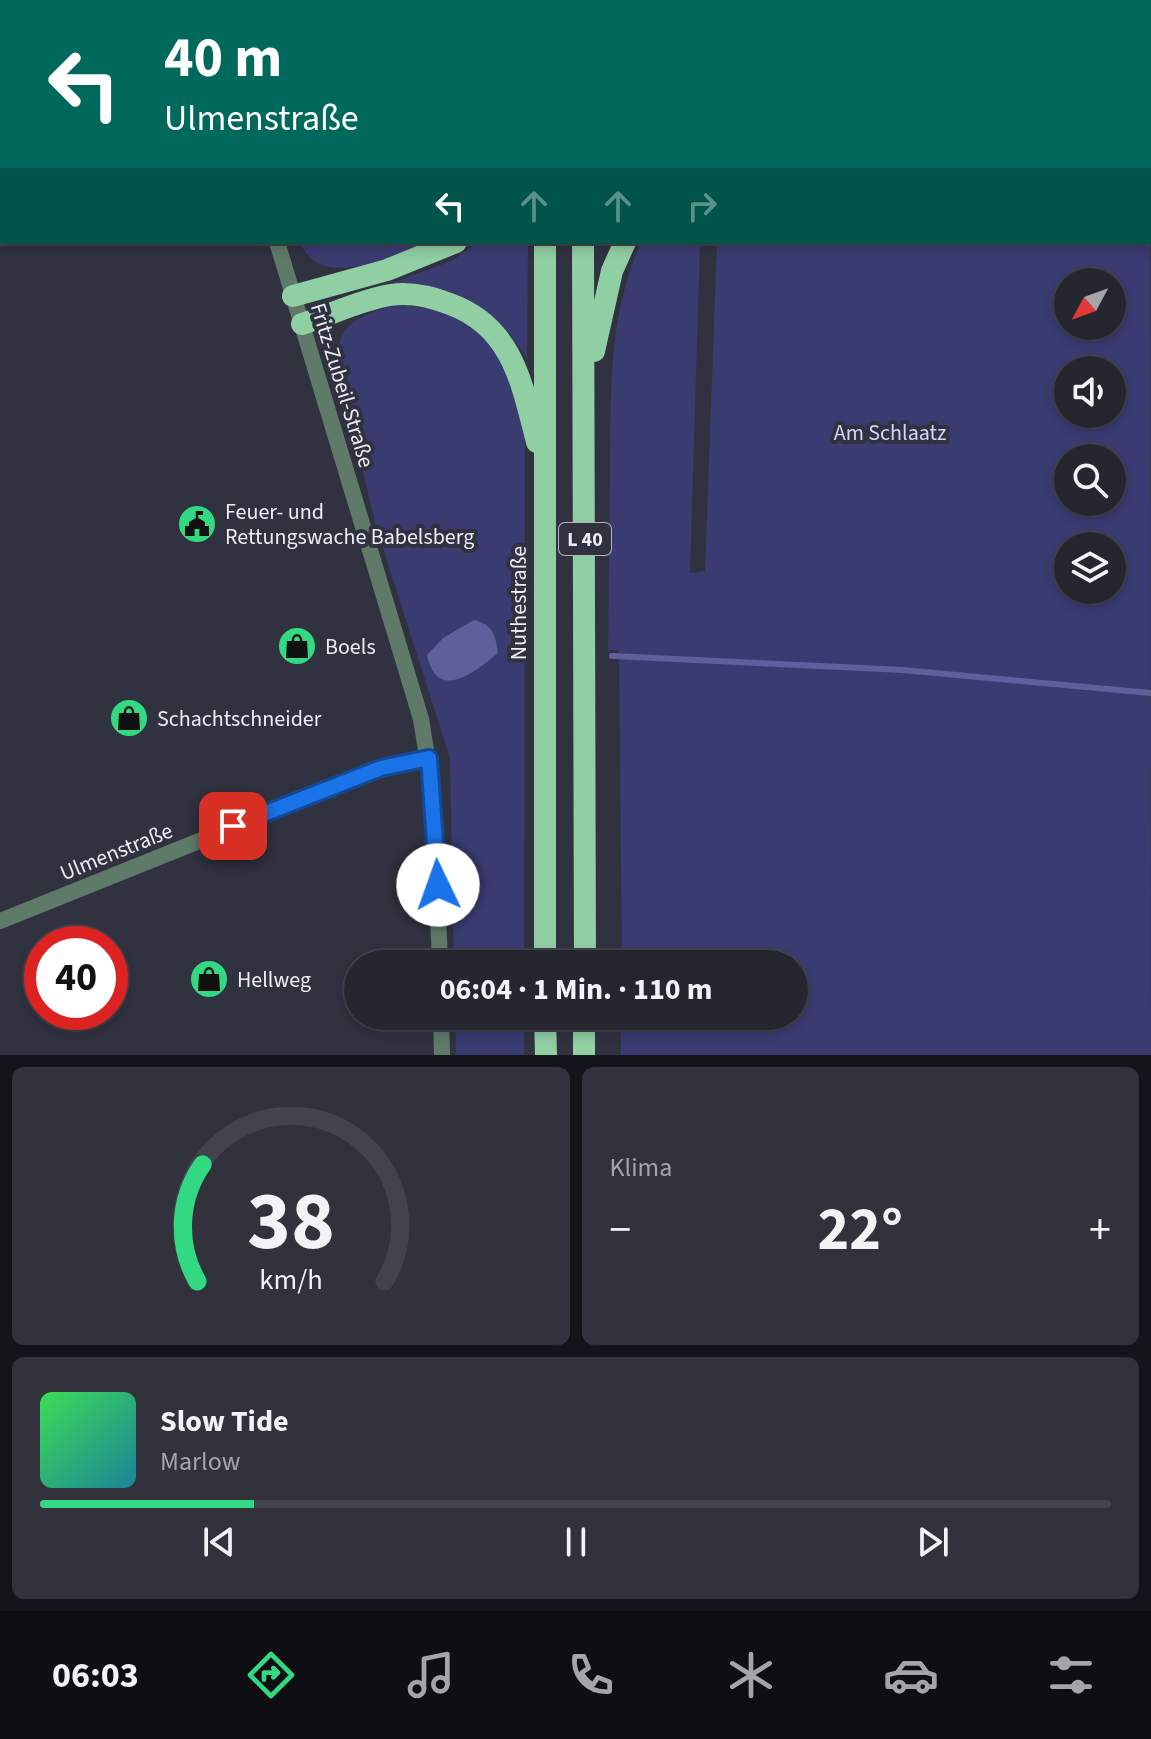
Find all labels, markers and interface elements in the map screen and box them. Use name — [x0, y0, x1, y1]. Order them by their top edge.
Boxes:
text: 40 m — [164, 19, 282, 98]
icon: left — [32, 32, 136, 136]
text: Ulmenstraße — [164, 93, 359, 144]
icon: left — [428, 184, 472, 228]
icon: ahead — [512, 184, 556, 228]
icon: ahead — [596, 184, 640, 228]
icon: right — [680, 184, 724, 228]
north arrow — [1054, 268, 1126, 340]
map controls — [1054, 268, 1126, 604]
street label: Fritz-Zubeil-Straße — [302, 299, 382, 472]
button: sound — [1054, 356, 1126, 428]
park label: Am Schlaatz — [834, 417, 946, 449]
button: search — [1054, 444, 1126, 516]
place label: Feuer- und Rettungswache Babelsberg — [225, 496, 474, 553]
public building icon: Feuer- und Rettungswache Babelsberg — [176, 503, 218, 545]
road number: L 40 — [559, 523, 611, 555]
button: layers — [1054, 532, 1126, 604]
street label: Nuthestraße — [503, 546, 535, 660]
shop icon: Boels — [276, 625, 318, 667]
place label: Boels — [325, 631, 376, 663]
shop icon: Schachtschneider — [108, 697, 150, 739]
place label: Schachtschneider — [157, 703, 322, 735]
pin — [199, 792, 267, 860]
icon: arrive — [211, 804, 255, 848]
street label: Ulmenstraße — [55, 815, 178, 889]
position arrow — [396, 843, 480, 927]
speed limit sign: 40 — [24, 926, 128, 1030]
shop icon: Hellweg — [188, 958, 230, 1000]
place label: Hellweg — [237, 964, 311, 996]
text: 06:04 · 1 Min. · 110 m — [440, 968, 712, 1011]
text: Klima — [610, 1149, 672, 1186]
text: 38 — [247, 1163, 335, 1281]
text: 22° — [818, 1188, 903, 1273]
text: − — [610, 1199, 631, 1262]
text: + — [1089, 1199, 1111, 1262]
text: km/h — [259, 1260, 322, 1300]
text: Slow Tide — [160, 1400, 289, 1443]
text: Marlow — [160, 1443, 240, 1480]
icon: previous — [197, 1520, 241, 1564]
icon: pause — [554, 1520, 598, 1564]
icon: next — [911, 1520, 955, 1564]
icon: directions — [243, 1647, 299, 1703]
icon: music — [403, 1647, 459, 1703]
icon: phone — [563, 1647, 619, 1703]
icon: climate — [723, 1647, 779, 1703]
icon: car — [883, 1647, 939, 1703]
icon: filters — [1043, 1647, 1099, 1703]
text: 06:03 — [52, 1650, 139, 1701]

